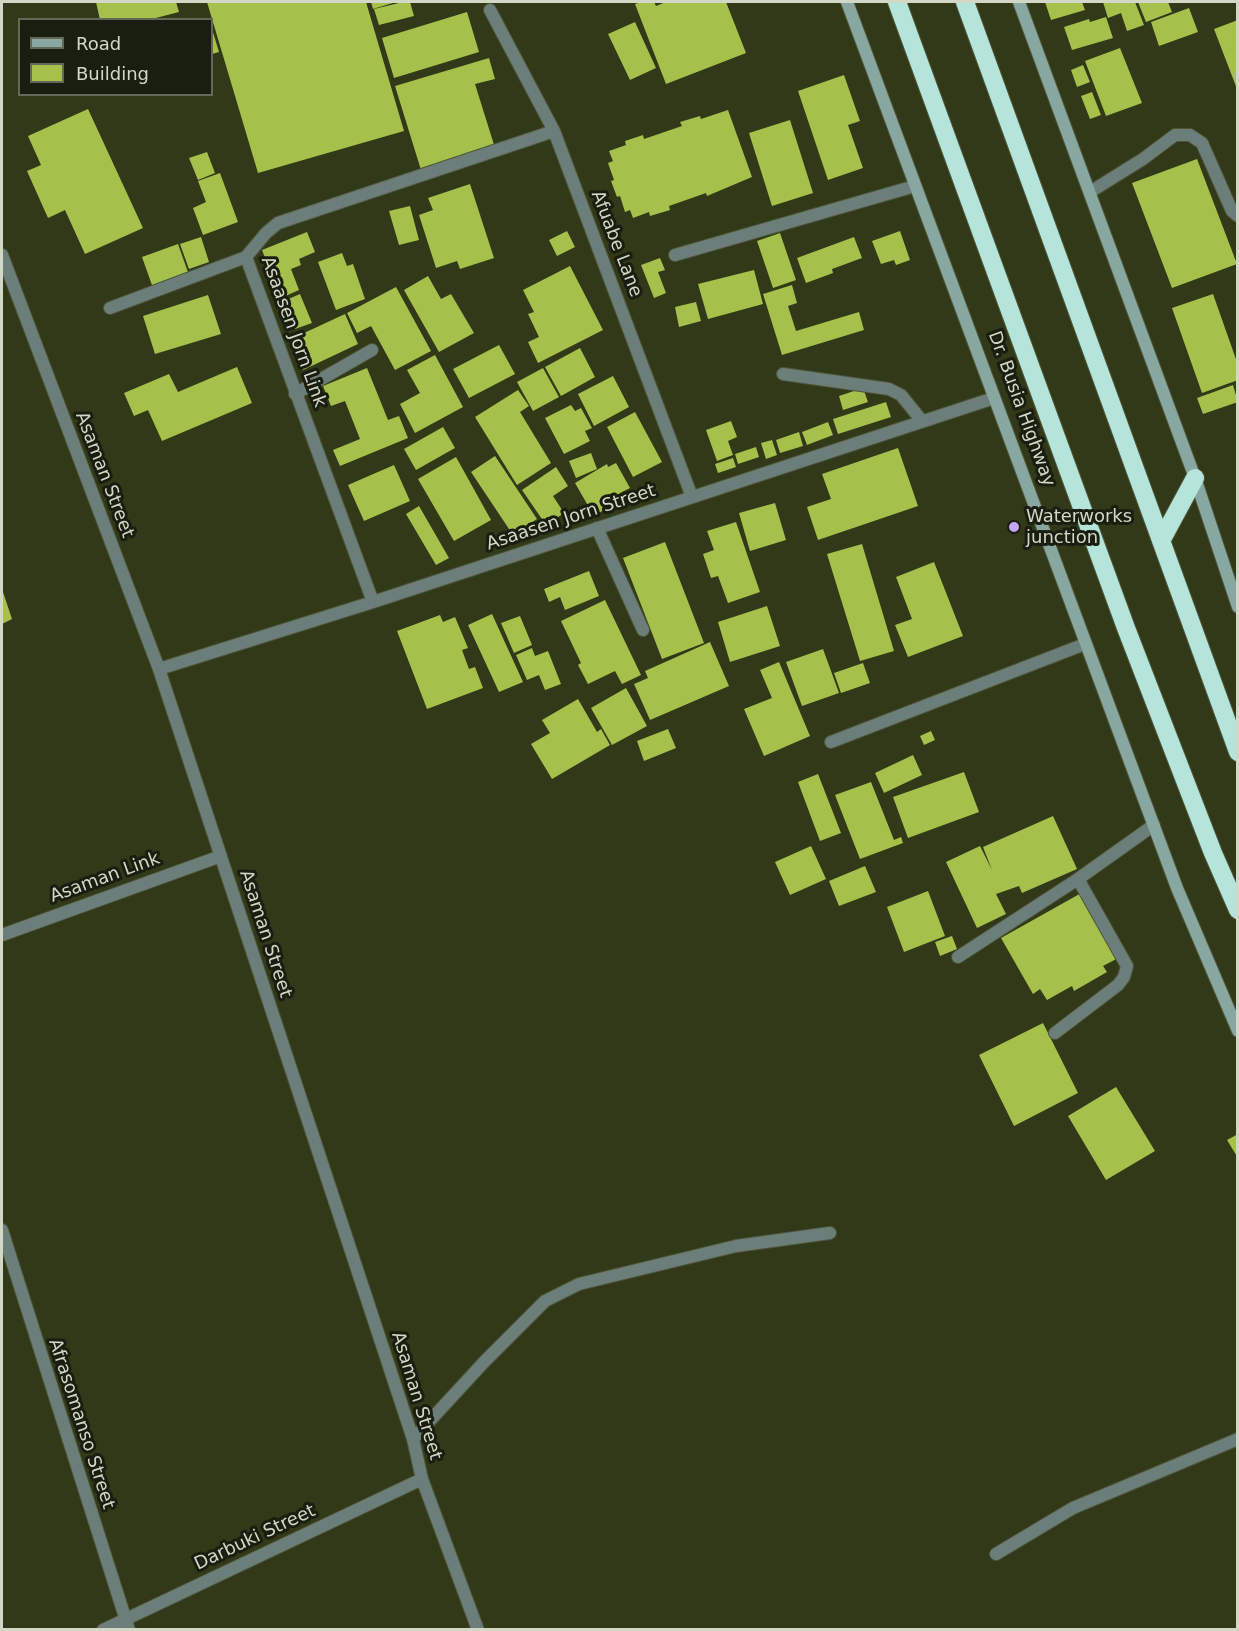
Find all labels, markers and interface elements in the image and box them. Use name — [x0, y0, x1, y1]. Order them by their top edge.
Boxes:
legend — [18, 18, 213, 96]
text: Road — [76, 33, 121, 54]
text: Building — [76, 63, 149, 84]
street label: Afuabe Lane — [586, 188, 646, 300]
street label: Asaasen Jorn Link — [256, 254, 330, 410]
street label: Dr. Busia Highway — [983, 328, 1059, 490]
street label: Asaman Street — [70, 409, 138, 541]
street label: Asaasen Jorn Street — [484, 480, 658, 556]
place label: Waterworks junction — [1026, 506, 1132, 548]
marker: Waterworks junction — [1007, 520, 1021, 534]
street label: Asaman Link — [47, 848, 163, 908]
street label: Asaman Street — [234, 867, 296, 1001]
street label: Asaman Street — [386, 1329, 446, 1463]
street label: Afrasomanso Street — [43, 1336, 119, 1512]
street label: Darbuki Street — [191, 1501, 319, 1575]

